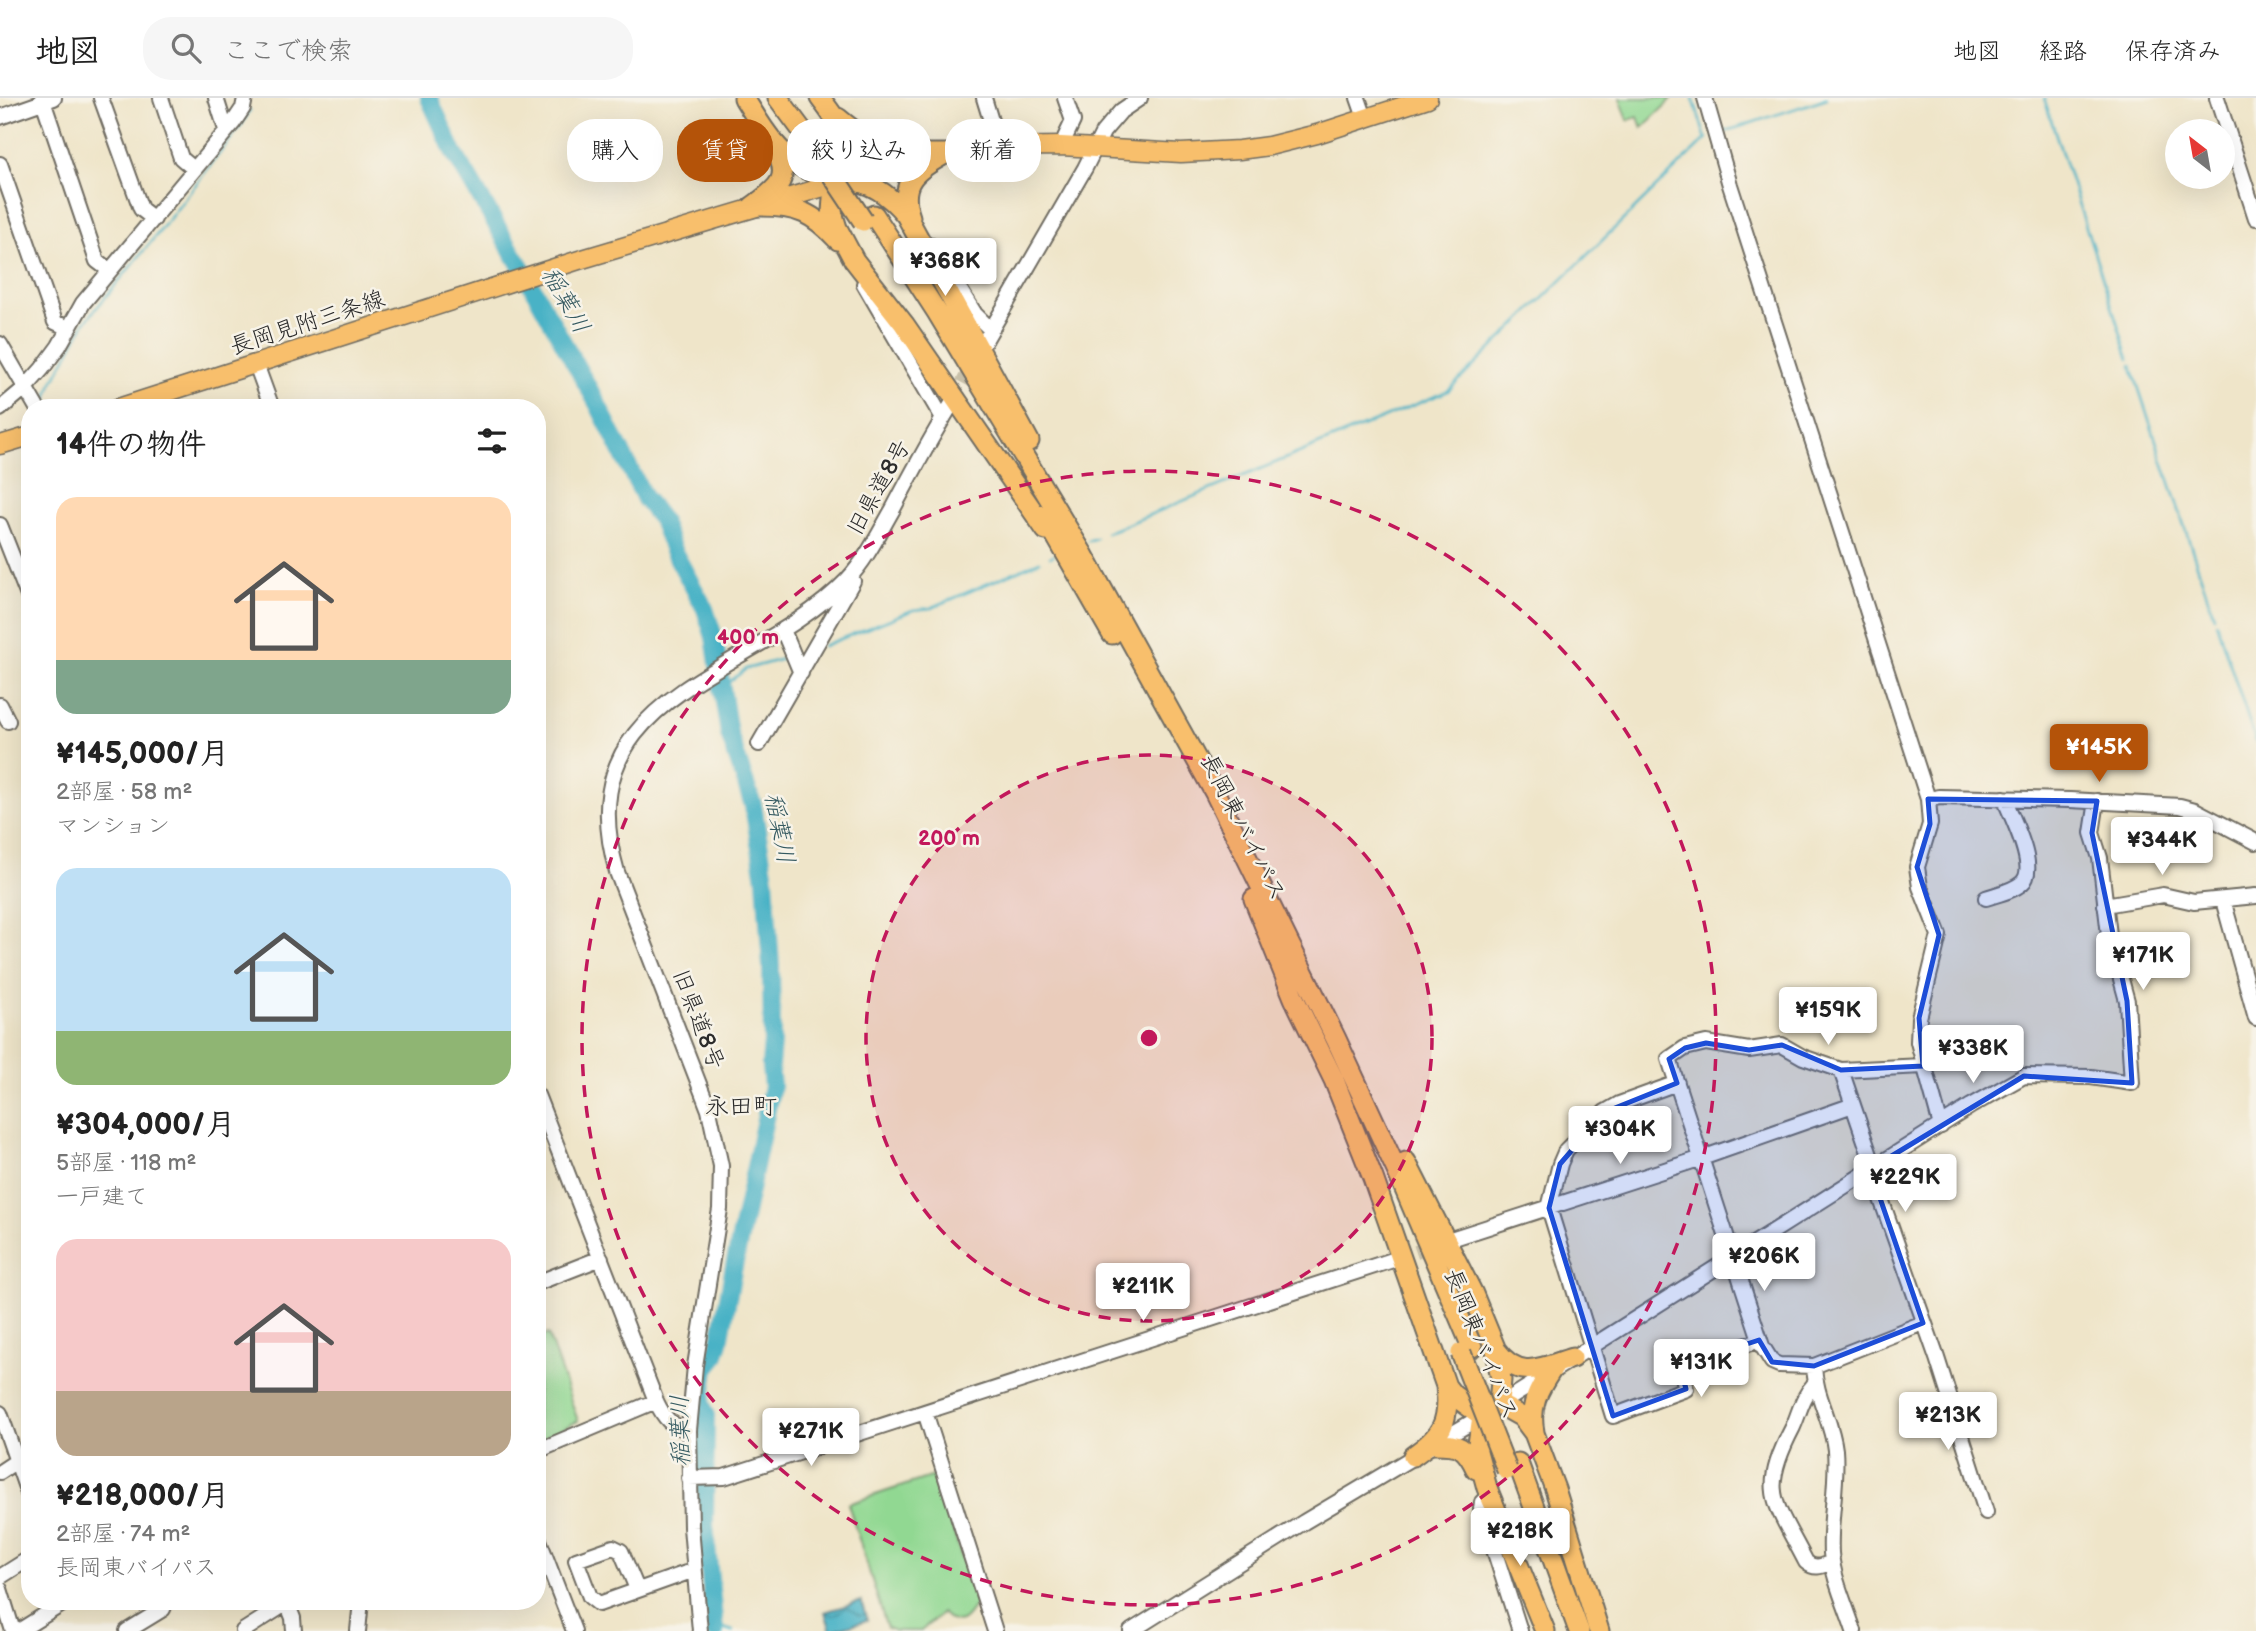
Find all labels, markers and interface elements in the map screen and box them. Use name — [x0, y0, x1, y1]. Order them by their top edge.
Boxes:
search box — [143, 17, 633, 80]
icon: search — [167, 29, 205, 67]
text: 地図 — [35, 32, 101, 72]
text: ここで検索 — [223, 36, 353, 67]
text: 地図 — [1953, 37, 2001, 66]
text: 経路 — [2039, 37, 2087, 66]
text: 保存済み — [2125, 37, 2221, 66]
chip: 購入 — [567, 119, 663, 182]
chip: 賃貸 — [677, 119, 773, 182]
chip: 絞り込み — [787, 119, 931, 182]
chip: 新着 — [945, 119, 1041, 182]
north arrow — [2165, 119, 2235, 189]
map controls — [2165, 119, 2235, 189]
pin: ¥368K — [896, 238, 994, 298]
text: ¥368K — [910, 247, 980, 275]
water label: 稲葉川 — [535, 262, 596, 339]
street label: 長岡見附三条線 — [226, 285, 388, 361]
icon: filters — [473, 422, 511, 460]
text: 14件の物件 — [56, 427, 206, 463]
street label: 旧県道8号 — [841, 435, 917, 540]
icon: home — [221, 543, 347, 669]
text: 400 m — [717, 625, 779, 650]
pin: ¥145K — [2050, 724, 2148, 784]
text: ¥145K — [2066, 733, 2132, 761]
text: ¥145,000/月 — [56, 736, 229, 772]
street label: 長岡東バイパス — [1194, 750, 1292, 905]
text: 2部屋 · 58 m² — [56, 778, 192, 806]
water label: 稲葉川 — [758, 790, 801, 866]
text: マンション — [56, 812, 170, 840]
pin: ¥344K — [2113, 818, 2211, 877]
text: 200 m — [918, 826, 980, 851]
text: ¥344K — [2127, 826, 2197, 854]
icon: home — [221, 914, 347, 1040]
pin: ¥171K — [2094, 932, 2192, 992]
text: ¥171K — [2112, 941, 2174, 969]
street label: 旧県道8号 — [666, 965, 730, 1074]
pin: ¥159K — [1779, 988, 1877, 1047]
text: ¥159K — [1795, 996, 1861, 1024]
centre of rings — [1137, 1026, 1161, 1050]
pin: ¥338K — [1924, 1026, 2022, 1085]
text: ¥338K — [1938, 1034, 2008, 1062]
district label: 永田町 — [705, 1092, 777, 1121]
text: ¥304,000/月 — [56, 1107, 235, 1143]
pin: ¥304K — [1571, 1107, 1669, 1166]
text: ¥304K — [1584, 1115, 1656, 1143]
text: 5部屋 · 118 m² — [56, 1149, 197, 1177]
pin: ¥229K — [1856, 1154, 1954, 1214]
text: ¥229K — [1870, 1163, 1940, 1191]
text: 一戸建て — [56, 1183, 148, 1211]
pin: ¥206K — [1715, 1234, 1813, 1293]
text: ¥206K — [1728, 1242, 1800, 1270]
pin: ¥211K — [1094, 1264, 1192, 1323]
street label: 長岡東バイパス — [1438, 1265, 1524, 1424]
text: ¥211K — [1112, 1272, 1174, 1300]
icon: home — [221, 1285, 347, 1411]
pin: ¥131K — [1652, 1340, 1750, 1399]
text: ¥131K — [1670, 1348, 1732, 1376]
pin: ¥213K — [1899, 1392, 1997, 1452]
water label: 稲葉川 — [665, 1395, 696, 1467]
text: ¥213K — [1915, 1401, 1981, 1429]
pin: ¥271K — [762, 1408, 860, 1468]
text: ¥271K — [778, 1417, 844, 1445]
text: ¥218,000/月 — [56, 1478, 230, 1514]
pin: ¥218K — [1471, 1508, 1569, 1568]
text: ¥218K — [1487, 1517, 1553, 1545]
text: 2部屋 · 74 m² — [56, 1520, 190, 1548]
text: 長岡東バイパス — [56, 1554, 217, 1582]

